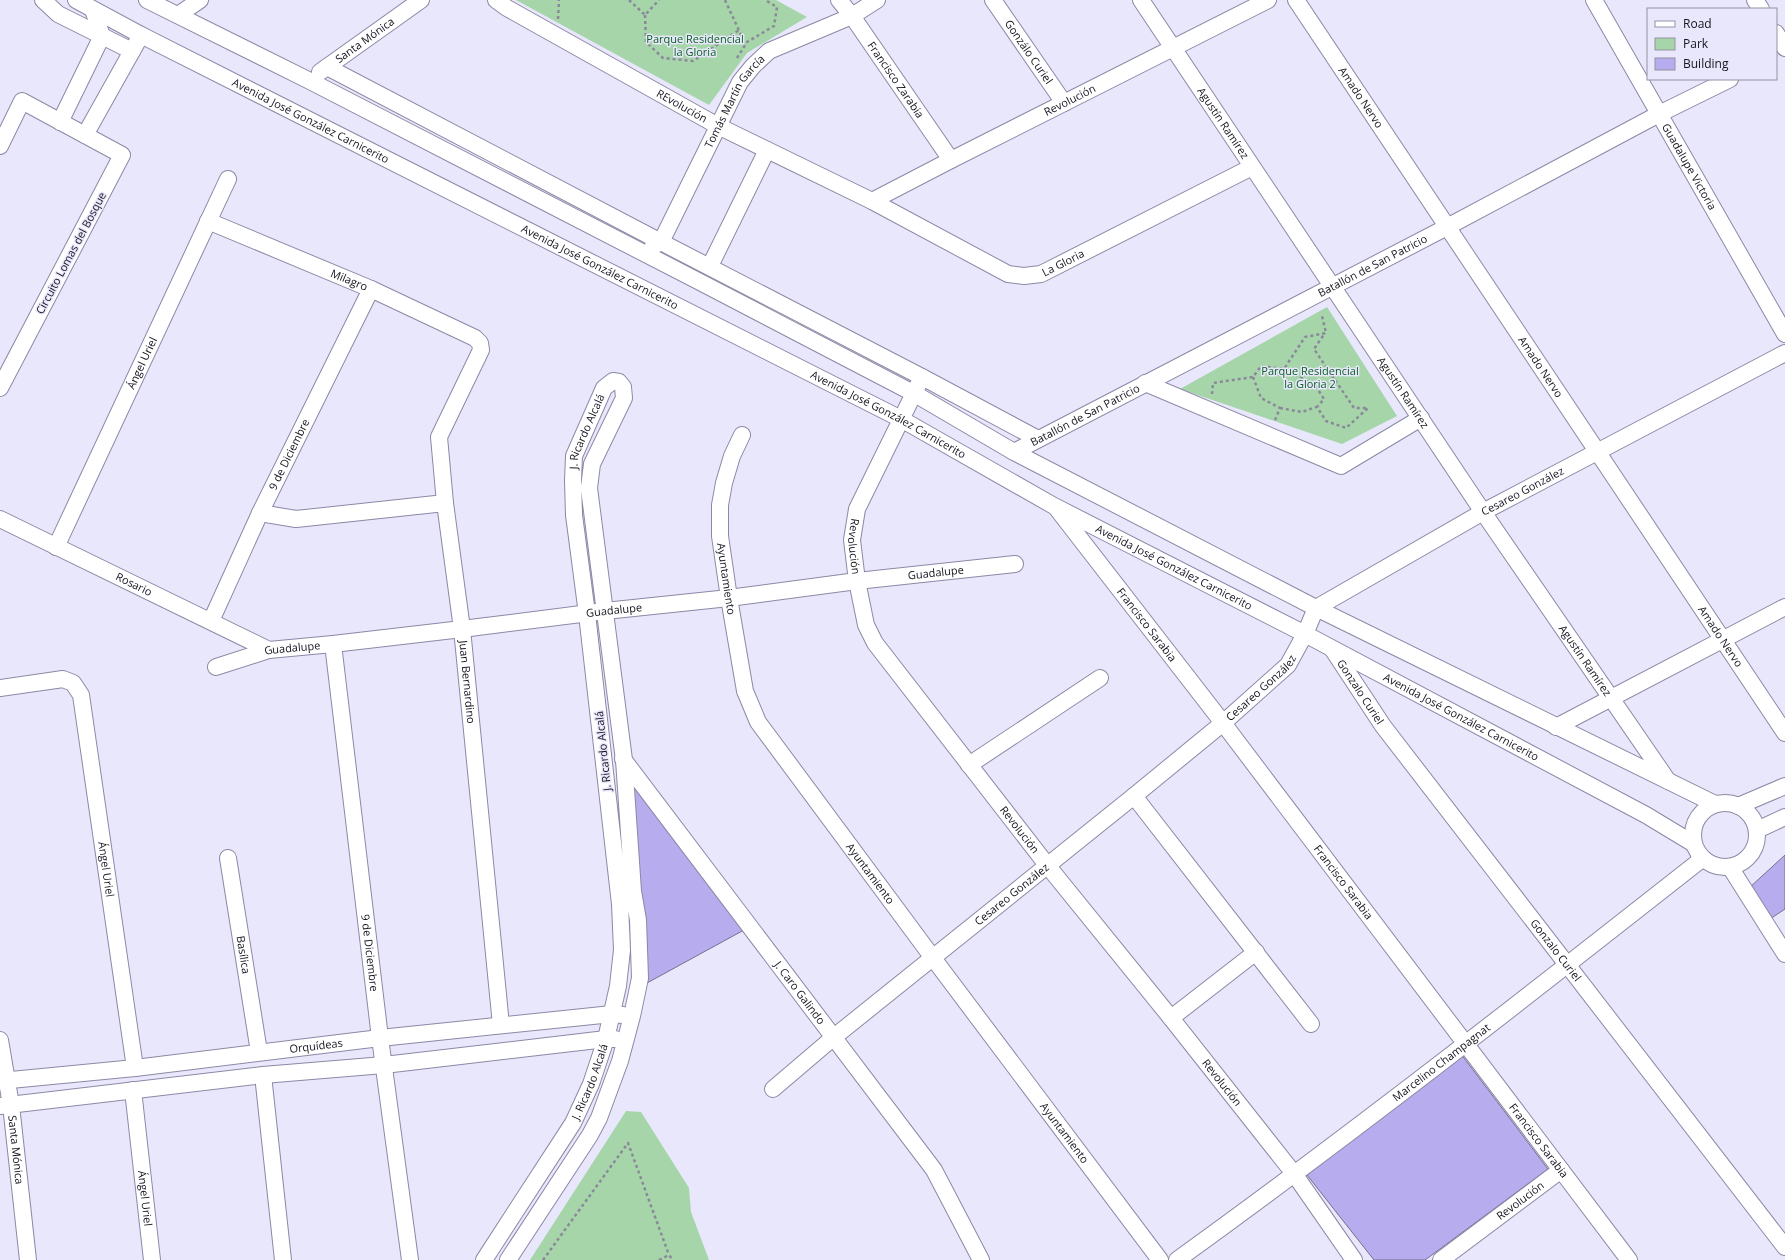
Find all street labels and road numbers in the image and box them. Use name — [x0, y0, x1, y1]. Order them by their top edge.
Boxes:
street label: Santa Mónica — [332, 13, 397, 66]
street label: Gonzálo Curiel — [1002, 17, 1057, 87]
street label: Francisco Zarabia — [865, 38, 928, 121]
street label: Tomás Martín García — [701, 51, 768, 150]
street label: Amado Nervo — [1336, 64, 1387, 131]
street label: Avenida José González Carnicerito — [230, 74, 392, 166]
street label: Revolución — [1041, 80, 1098, 119]
street label: Agustín Ramírez — [1194, 84, 1253, 161]
street label: REvolución — [654, 85, 710, 126]
street label: Guadalupe Victoria — [1659, 120, 1720, 213]
street label: Circuito Lomas del Bosque — [32, 189, 109, 316]
street label: Avenida José González Carnicerito — [519, 221, 681, 312]
street label: Batallón de San Patricio — [1315, 230, 1430, 300]
street label: La Gloria — [1039, 245, 1087, 279]
street label: Milagro — [329, 265, 370, 294]
street label: Amado Nervo — [1515, 333, 1567, 400]
street label: Ángel Uriel — [123, 334, 160, 391]
street label: Agustín Ramírez — [1374, 354, 1433, 431]
street label: Avenida José González Carnicerito — [808, 367, 969, 462]
street label: Batallón de San Patricio — [1027, 380, 1142, 449]
street label: J. Ricardo Alcalá — [565, 391, 607, 471]
street label: 9 de Diciembre — [265, 416, 313, 492]
street label: Cesareo González — [1478, 463, 1566, 519]
street label: Revolución — [845, 518, 864, 575]
street label: Avenida José González Carnicerito — [1093, 521, 1255, 613]
street label: Ayuntamiento — [714, 542, 740, 616]
street label: Guadalupe — [907, 562, 964, 582]
street label: Rosario — [113, 569, 155, 599]
street label: Francisco Sarabia — [1114, 584, 1181, 664]
street label: Guadalupe — [585, 599, 643, 620]
street label: Amado Nervo — [1695, 603, 1747, 670]
street label: Agustín Ramírez — [1556, 622, 1615, 699]
street label: Guadalupe — [262, 637, 321, 658]
street label: Juan Bernardino — [456, 639, 479, 725]
street label: Cesareo González — [1222, 652, 1299, 724]
street label: Gonzalo Curiel — [1334, 656, 1388, 727]
street label: Avenida José González Carnicerito — [1381, 669, 1542, 764]
street label: J. Ricardo Alcalá — [591, 710, 614, 793]
street label: Revolución — [997, 803, 1043, 856]
street label: Ayuntamiento — [843, 840, 899, 907]
street label: Ángel Uriel — [95, 841, 118, 898]
street label: Francisco Sarabia — [1311, 842, 1377, 922]
street label: Cesareo González — [971, 859, 1052, 928]
street label: 9 de Diciembre — [358, 913, 382, 992]
street label: Gonzalo Curiel — [1527, 916, 1585, 984]
street label: Basílica — [234, 935, 254, 975]
street label: J. Caro Galindo — [771, 957, 829, 1027]
street label: Marcelino Champagnat — [1389, 1020, 1493, 1104]
street label: Orquídeas — [288, 1035, 343, 1056]
street label: J. Ricardo Alcalá — [567, 1042, 611, 1123]
street label: Revolución — [1199, 1056, 1246, 1109]
street label: Ayuntamiento — [1037, 1099, 1093, 1166]
street label: Francisco Sarabia — [1506, 1100, 1572, 1181]
street label: Santa Mónica — [5, 1114, 28, 1185]
street label: Ángel Uriel — [135, 1170, 156, 1227]
street label: Revolución — [1493, 1177, 1547, 1223]

